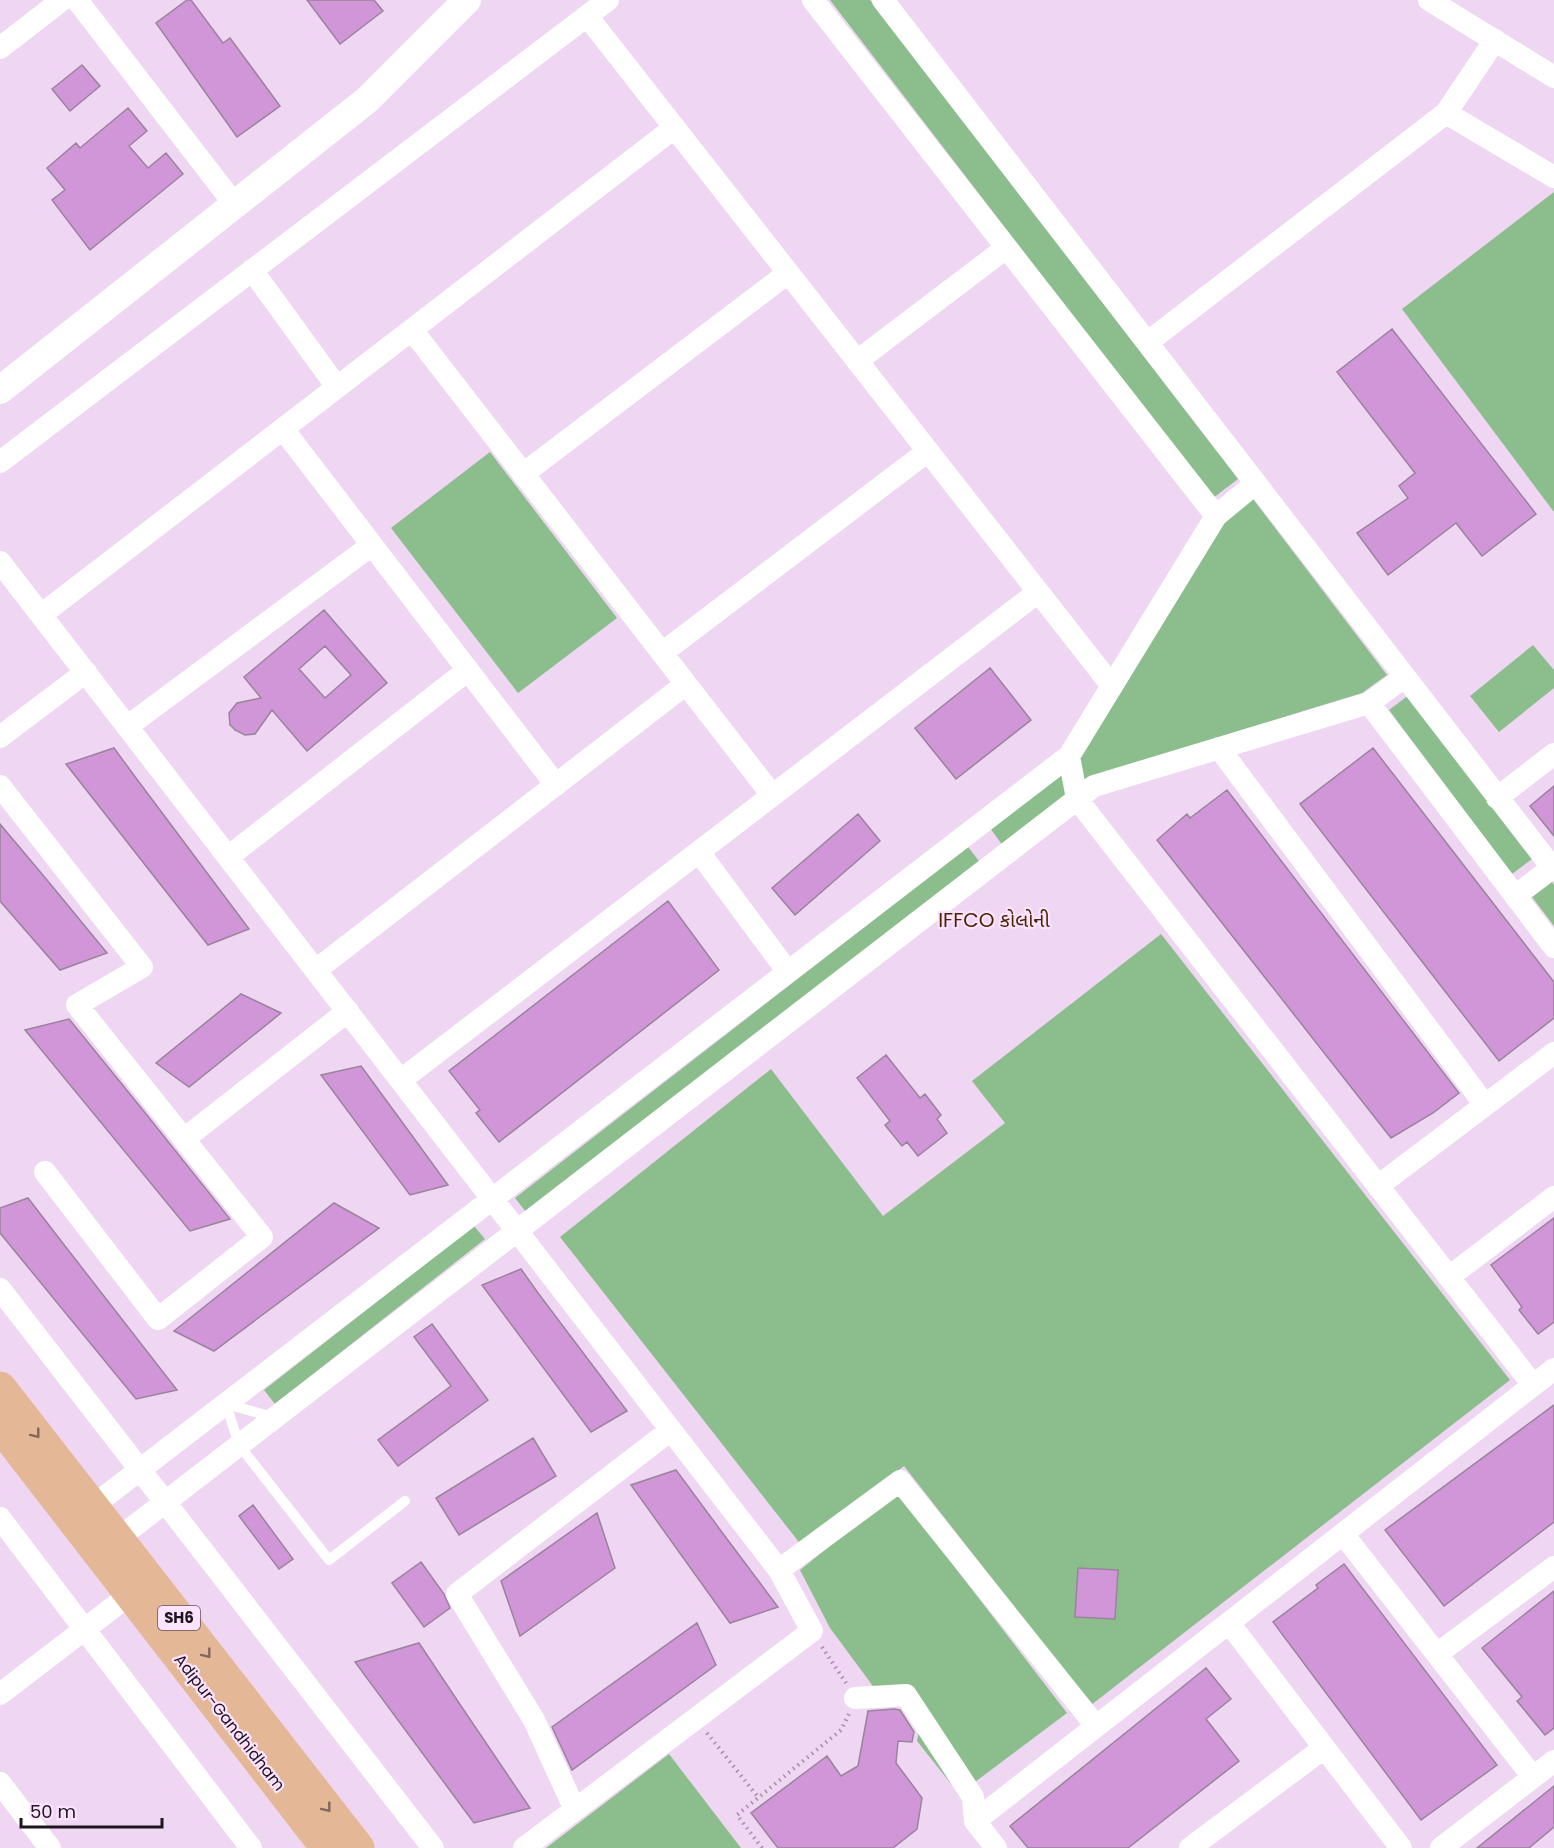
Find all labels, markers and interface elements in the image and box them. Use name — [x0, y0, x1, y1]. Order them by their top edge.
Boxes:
district label: IFFCO કોલોની — [938, 906, 1051, 934]
one-way arrow — [29, 1427, 40, 1438]
road number: SH6 — [158, 1606, 200, 1630]
one-way arrow — [200, 1647, 211, 1658]
street label: Adipur-Gandhidham — [169, 1649, 290, 1796]
scale bar — [21, 1791, 162, 1829]
text: 50 m — [30, 1799, 76, 1824]
one-way arrow — [320, 1801, 331, 1812]

